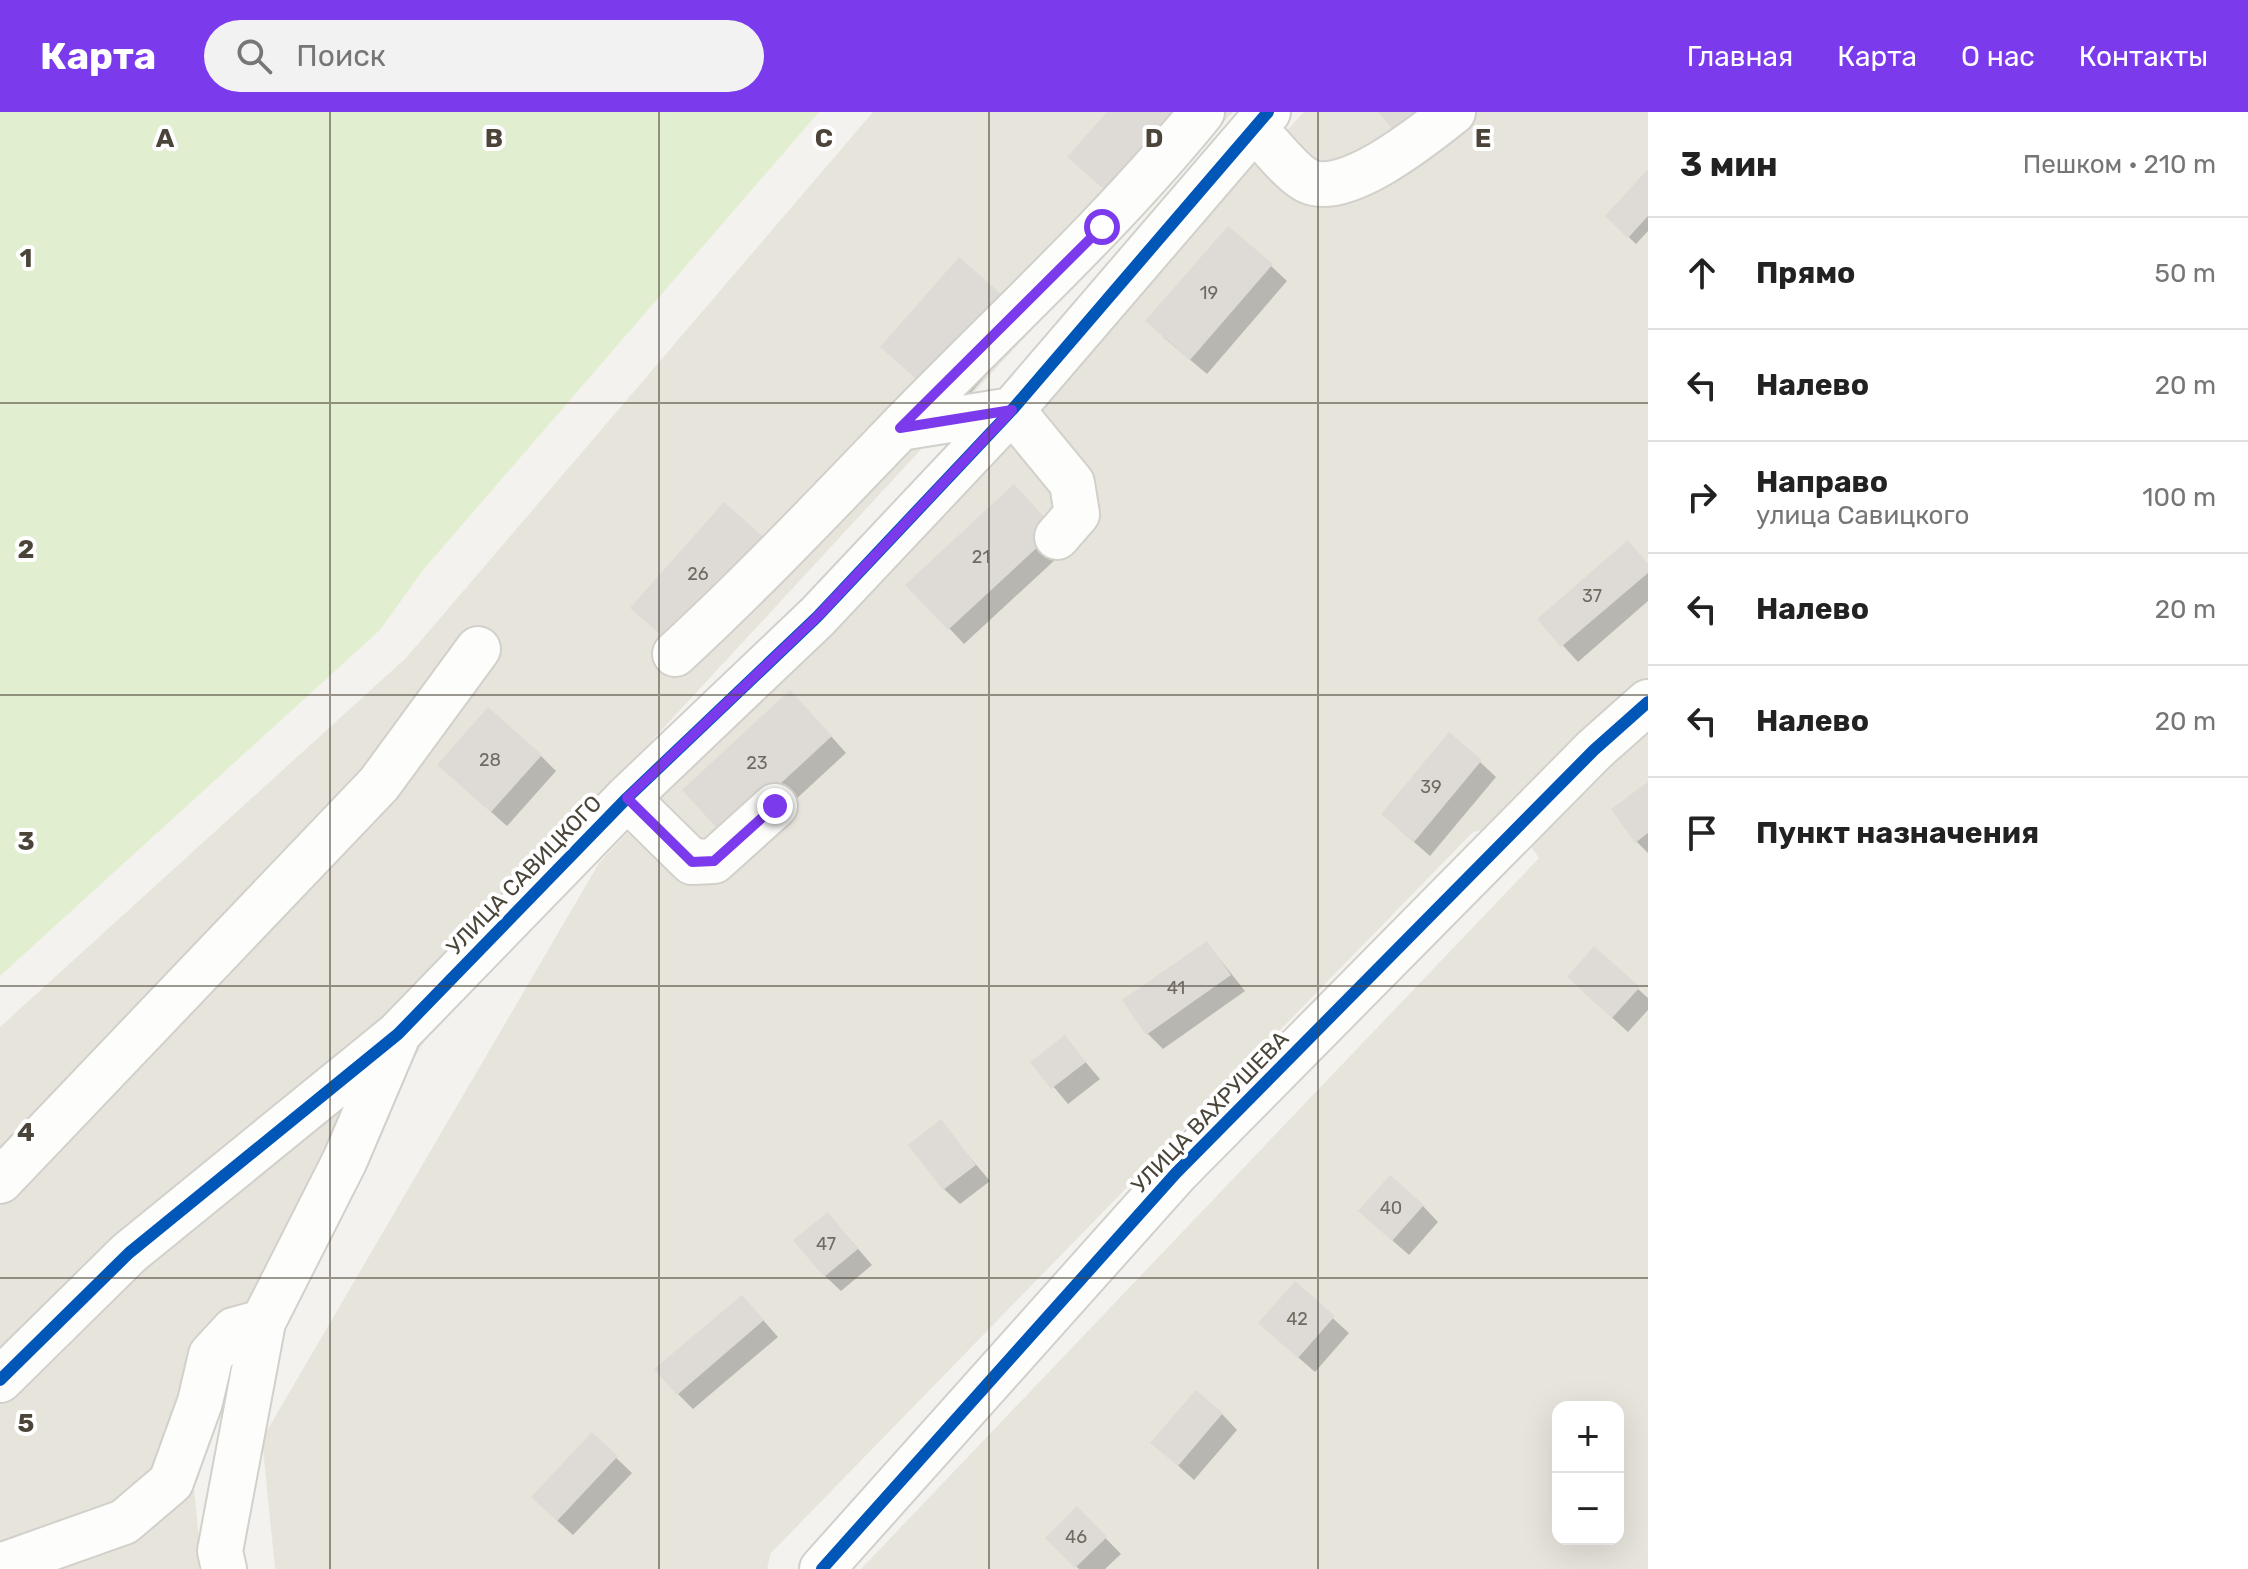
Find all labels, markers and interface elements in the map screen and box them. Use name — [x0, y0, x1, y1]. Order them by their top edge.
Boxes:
search box — [204, 20, 764, 92]
text: Карта — [40, 33, 156, 79]
icon: search — [232, 34, 276, 78]
text: Поиск — [296, 38, 386, 74]
text: Главная — [1687, 40, 1793, 73]
text: Карта — [1837, 40, 1917, 73]
text: О нас — [1961, 40, 2035, 73]
text: Контакты — [2079, 40, 2208, 73]
text: A — [156, 123, 175, 154]
text: B — [485, 123, 503, 154]
text: C — [815, 123, 833, 154]
text: D — [1145, 123, 1163, 154]
text: E — [1475, 123, 1491, 154]
text: 3 мин — [1680, 144, 1778, 185]
text: Пешком · 210 m — [2023, 149, 2216, 180]
route start — [1084, 209, 1120, 245]
text: 1 — [20, 243, 32, 274]
icon: ahead — [1680, 251, 1724, 295]
text: Прямо — [1756, 255, 1855, 291]
text: 50 m — [2155, 258, 2216, 289]
house number: 19 — [1200, 282, 1218, 304]
icon: left — [1680, 363, 1724, 407]
text: Налево — [1756, 367, 1869, 403]
text: 20 m — [2155, 370, 2216, 401]
text: Направо — [1756, 464, 1888, 500]
icon: right — [1680, 475, 1724, 519]
text: 100 m — [2142, 482, 2216, 513]
text: улица Савицкого — [1756, 500, 1969, 531]
text: 2 — [18, 534, 34, 565]
house number: 21 — [972, 546, 990, 568]
house number: 26 — [687, 563, 709, 585]
house number: 37 — [1582, 585, 1602, 607]
icon: left — [1680, 587, 1724, 631]
text: Налево — [1756, 591, 1869, 627]
text: 20 m — [2155, 594, 2216, 625]
icon: left — [1680, 699, 1724, 743]
text: Налево — [1756, 703, 1869, 739]
text: 20 m — [2155, 706, 2216, 737]
house number: 28 — [479, 749, 501, 771]
house number: 23 — [746, 752, 768, 774]
house number: 39 — [1420, 776, 1442, 798]
route end — [757, 788, 793, 824]
street label: УЛИЦА САВИЦКОГО — [441, 790, 607, 960]
icon: arrive — [1680, 811, 1724, 855]
text: Пункт назначения — [1756, 815, 2039, 851]
text: 3 — [17, 826, 35, 857]
house number: 41 — [1167, 977, 1185, 999]
street label: УЛИЦА ВАХРУШЕВА — [1126, 1025, 1294, 1199]
text: 4 — [17, 1117, 35, 1148]
house number: 40 — [1380, 1197, 1402, 1219]
house number: 47 — [816, 1233, 836, 1255]
house number: 42 — [1286, 1308, 1308, 1330]
map controls — [1552, 1401, 1624, 1545]
button: + — [1552, 1401, 1624, 1473]
text: 5 — [18, 1408, 34, 1439]
button: − — [1552, 1473, 1624, 1545]
house number: 46 — [1065, 1526, 1087, 1548]

